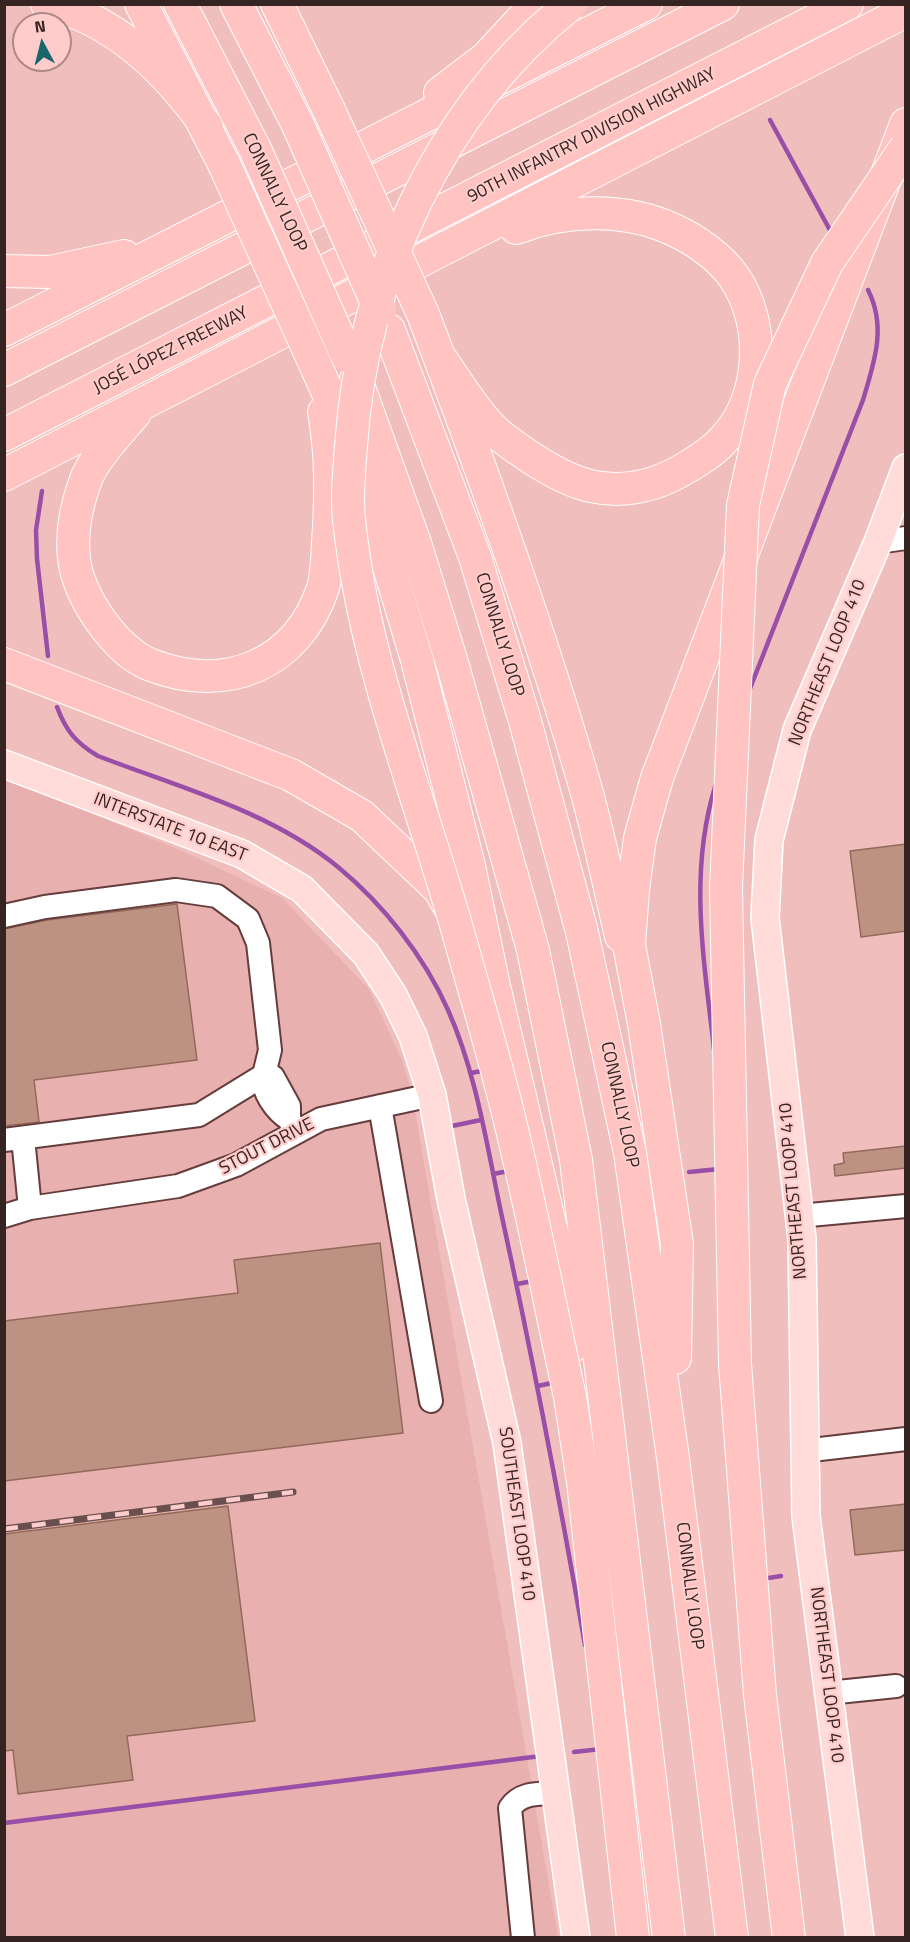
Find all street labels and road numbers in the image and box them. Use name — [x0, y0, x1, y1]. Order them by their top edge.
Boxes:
street label: 90TH INFANTRY DIVISION HIGHWAY — [464, 64, 720, 208]
street label: CONNALLY LOOP — [237, 130, 311, 256]
street label: JOSÉ LÓPEZ FREEWAY — [90, 303, 252, 399]
street label: CONNALLY LOOP — [470, 570, 528, 700]
street label: NORTHEAST LOOP 410 — [785, 577, 871, 749]
street label: INTERSTATE 10 EAST — [90, 789, 250, 867]
street label: CONNALLY LOOP — [595, 1040, 643, 1170]
street label: NORTHEAST LOOP 410 — [776, 1102, 812, 1280]
street label: STOUT DRIVE — [216, 1114, 318, 1180]
street label: SOUTHEAST LOOP 410 — [493, 1426, 539, 1602]
street label: CONNALLY LOOP — [670, 1521, 708, 1651]
street label: NORTHEAST LOOP 410 — [804, 1586, 848, 1764]

